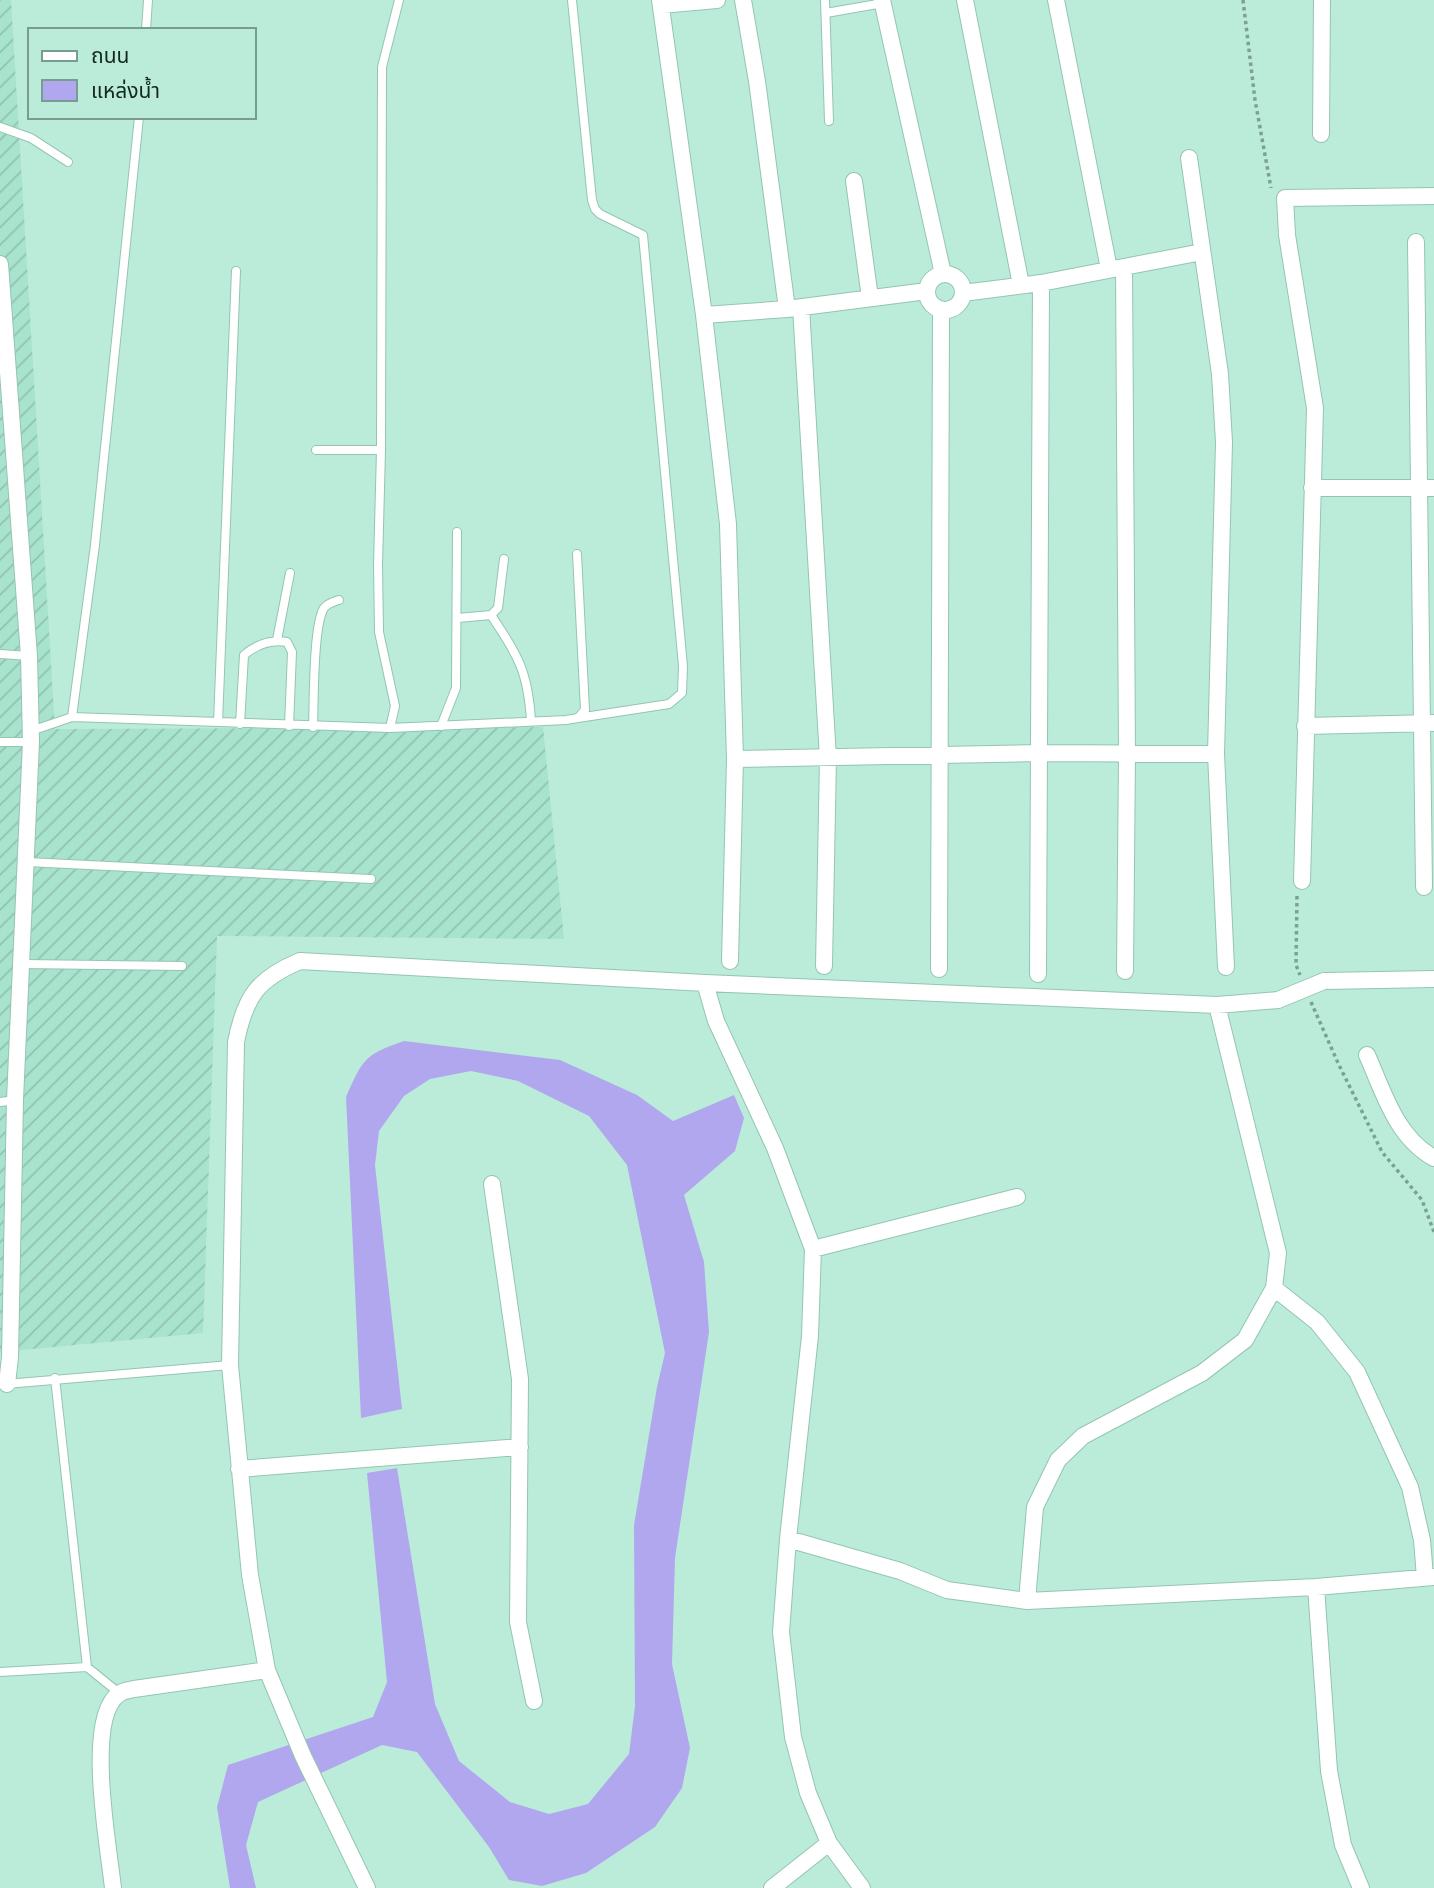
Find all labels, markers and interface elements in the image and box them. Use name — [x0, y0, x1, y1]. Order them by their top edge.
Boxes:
legend — [28, 28, 256, 119]
text: ถนน — [91, 41, 129, 70]
text: แหล่งน้ำ — [91, 76, 160, 105]

